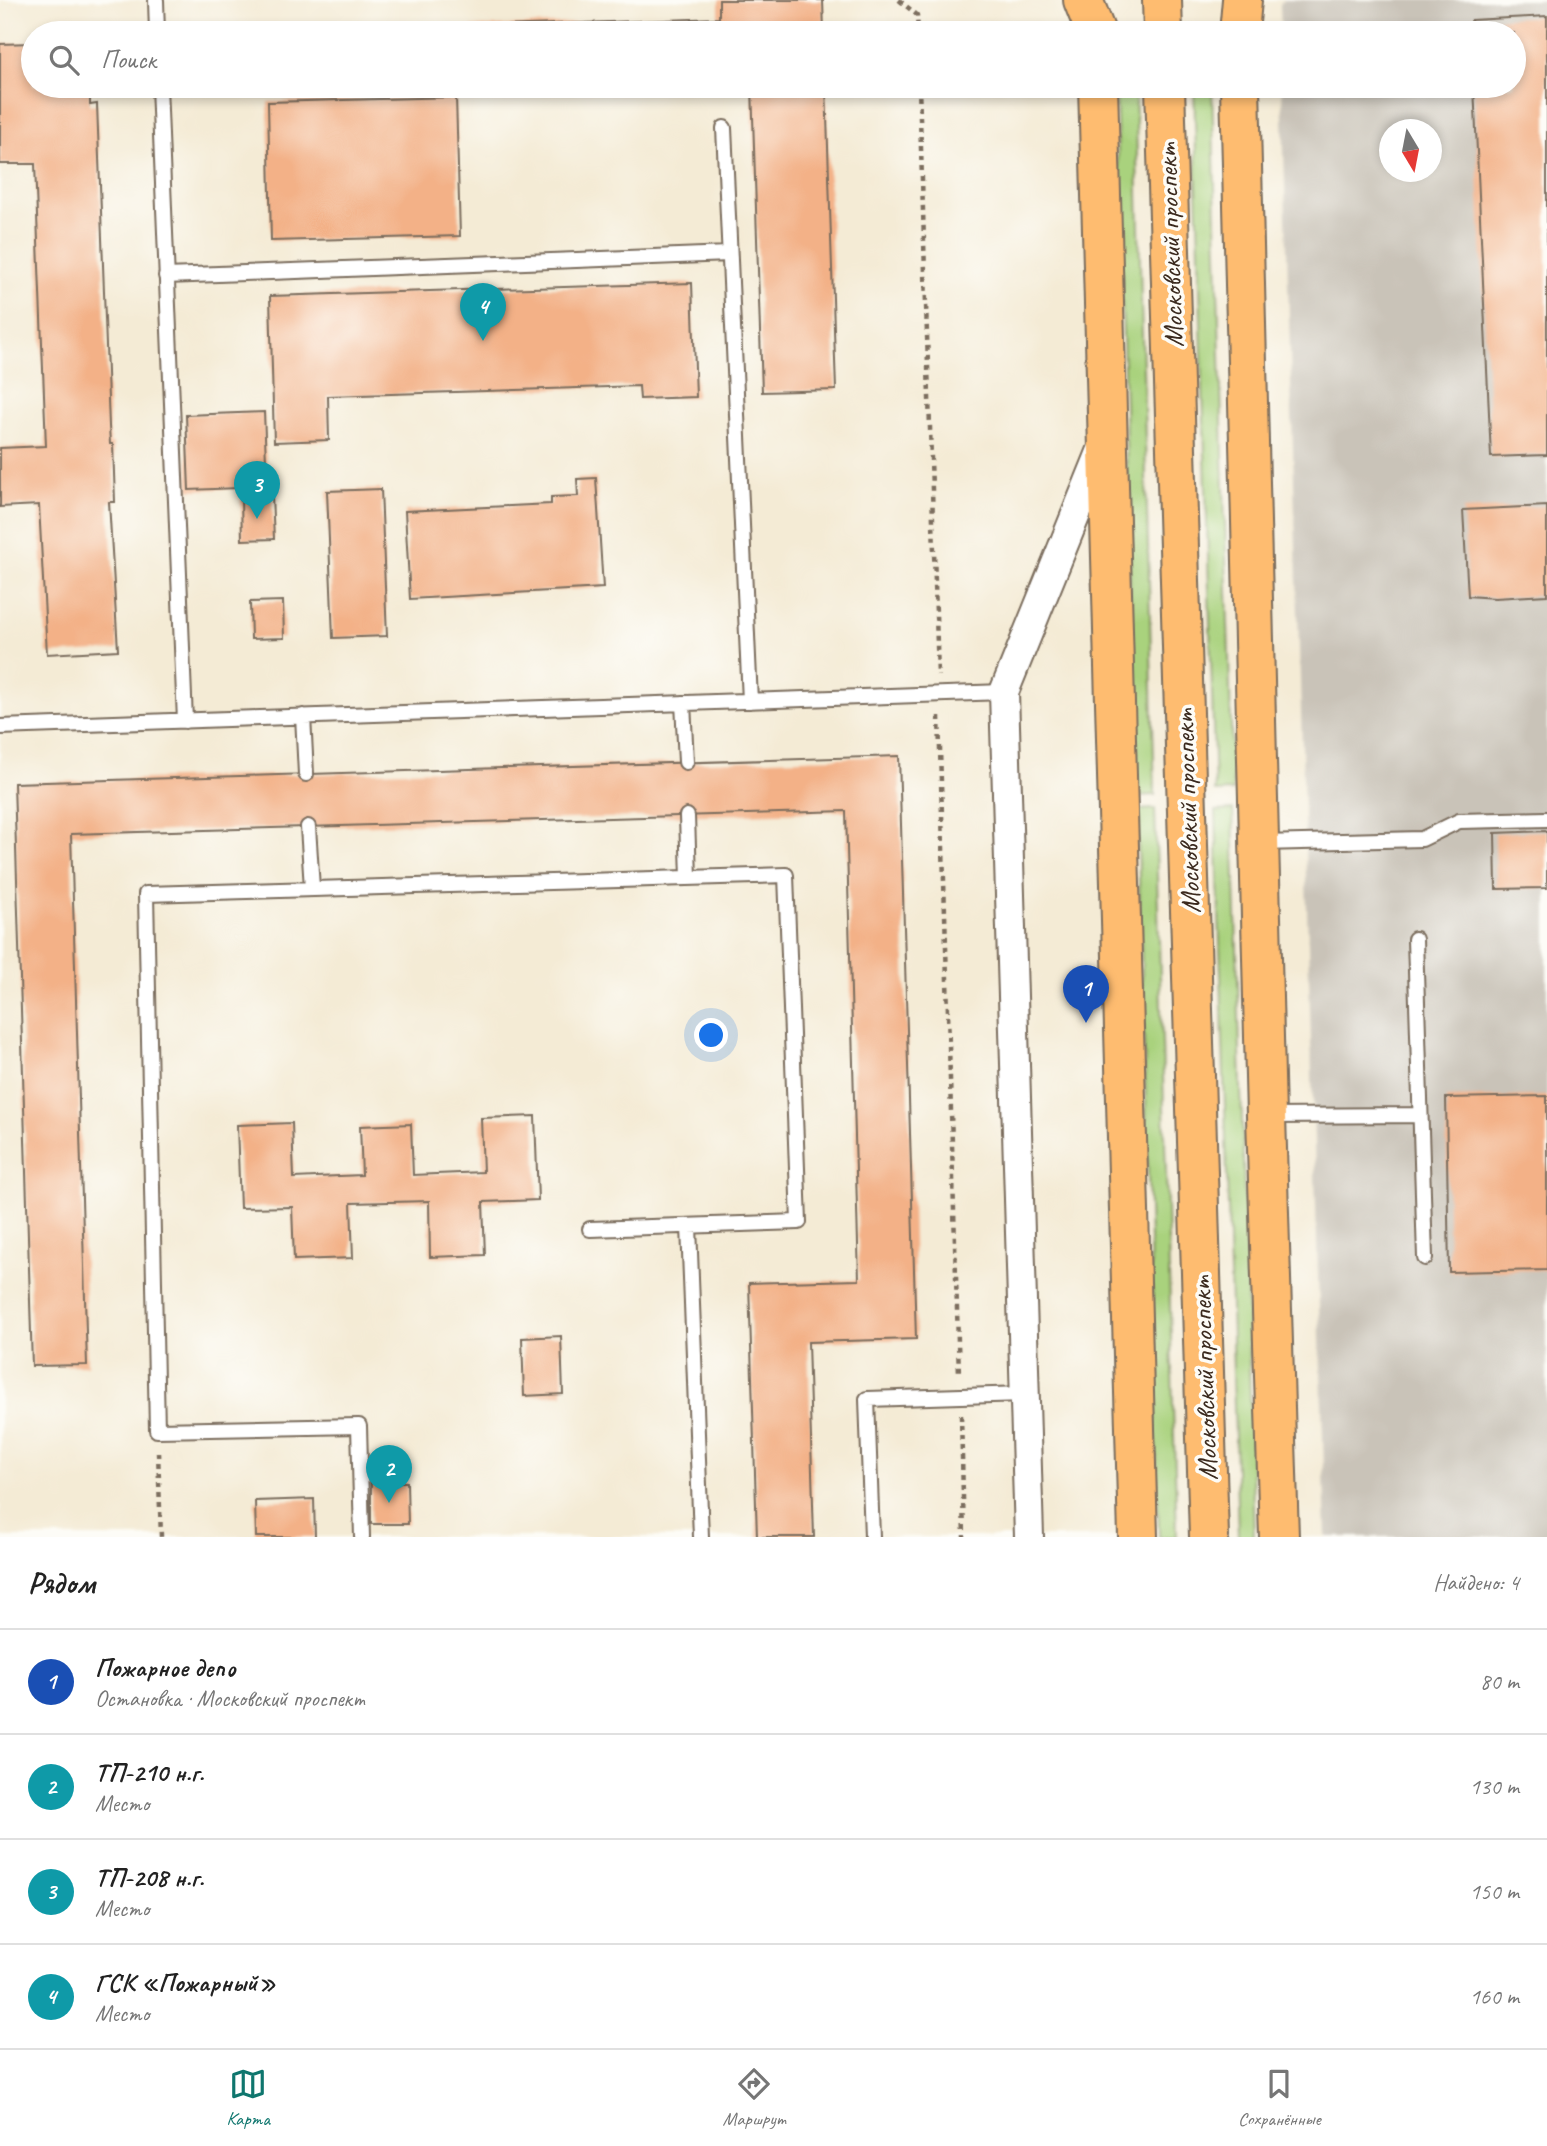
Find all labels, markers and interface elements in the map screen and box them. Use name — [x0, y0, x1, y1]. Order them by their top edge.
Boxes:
search box — [21, 21, 1526, 98]
icon: search — [45, 41, 83, 79]
text: Поиск — [101, 43, 156, 76]
north arrow — [1379, 119, 1442, 182]
street label: Московский проспект — [1149, 141, 1191, 348]
pin: 4 — [460, 283, 506, 341]
pin: 3 — [234, 461, 280, 519]
street label: Московский проспект — [1166, 707, 1208, 914]
pin: 1 — [1063, 965, 1109, 1023]
your location — [694, 1018, 728, 1052]
street label: Московский проспект — [1183, 1274, 1225, 1481]
pin: 2 — [366, 1445, 412, 1503]
text: Рядом — [28, 1564, 95, 1602]
text: Найдено: 4 — [1433, 1568, 1519, 1597]
text: Пожарное депо — [95, 1651, 236, 1684]
text: 1 — [46, 1667, 56, 1696]
text: 80 m — [1480, 1667, 1519, 1696]
text: Остановка · Московский проспект — [95, 1684, 365, 1713]
text: ТП-210 н.г. — [95, 1756, 204, 1789]
text: 2 — [46, 1772, 56, 1801]
text: 130 m — [1470, 1772, 1519, 1801]
text: Место — [95, 1789, 149, 1818]
text: ТП-208 н.г. — [95, 1861, 204, 1894]
text: 3 — [46, 1877, 56, 1906]
text: 150 m — [1470, 1877, 1519, 1906]
text: Место — [95, 1894, 149, 1923]
text: ГСК «Пожарный» — [95, 1966, 276, 1999]
text: 4 — [46, 1982, 56, 2011]
text: 160 m — [1470, 1982, 1519, 2011]
text: Место — [95, 1999, 149, 2028]
tab: Карта — [226, 2065, 270, 2131]
tab: Маршрут — [723, 2065, 785, 2131]
tab: Сохранённые — [1238, 2065, 1321, 2131]

